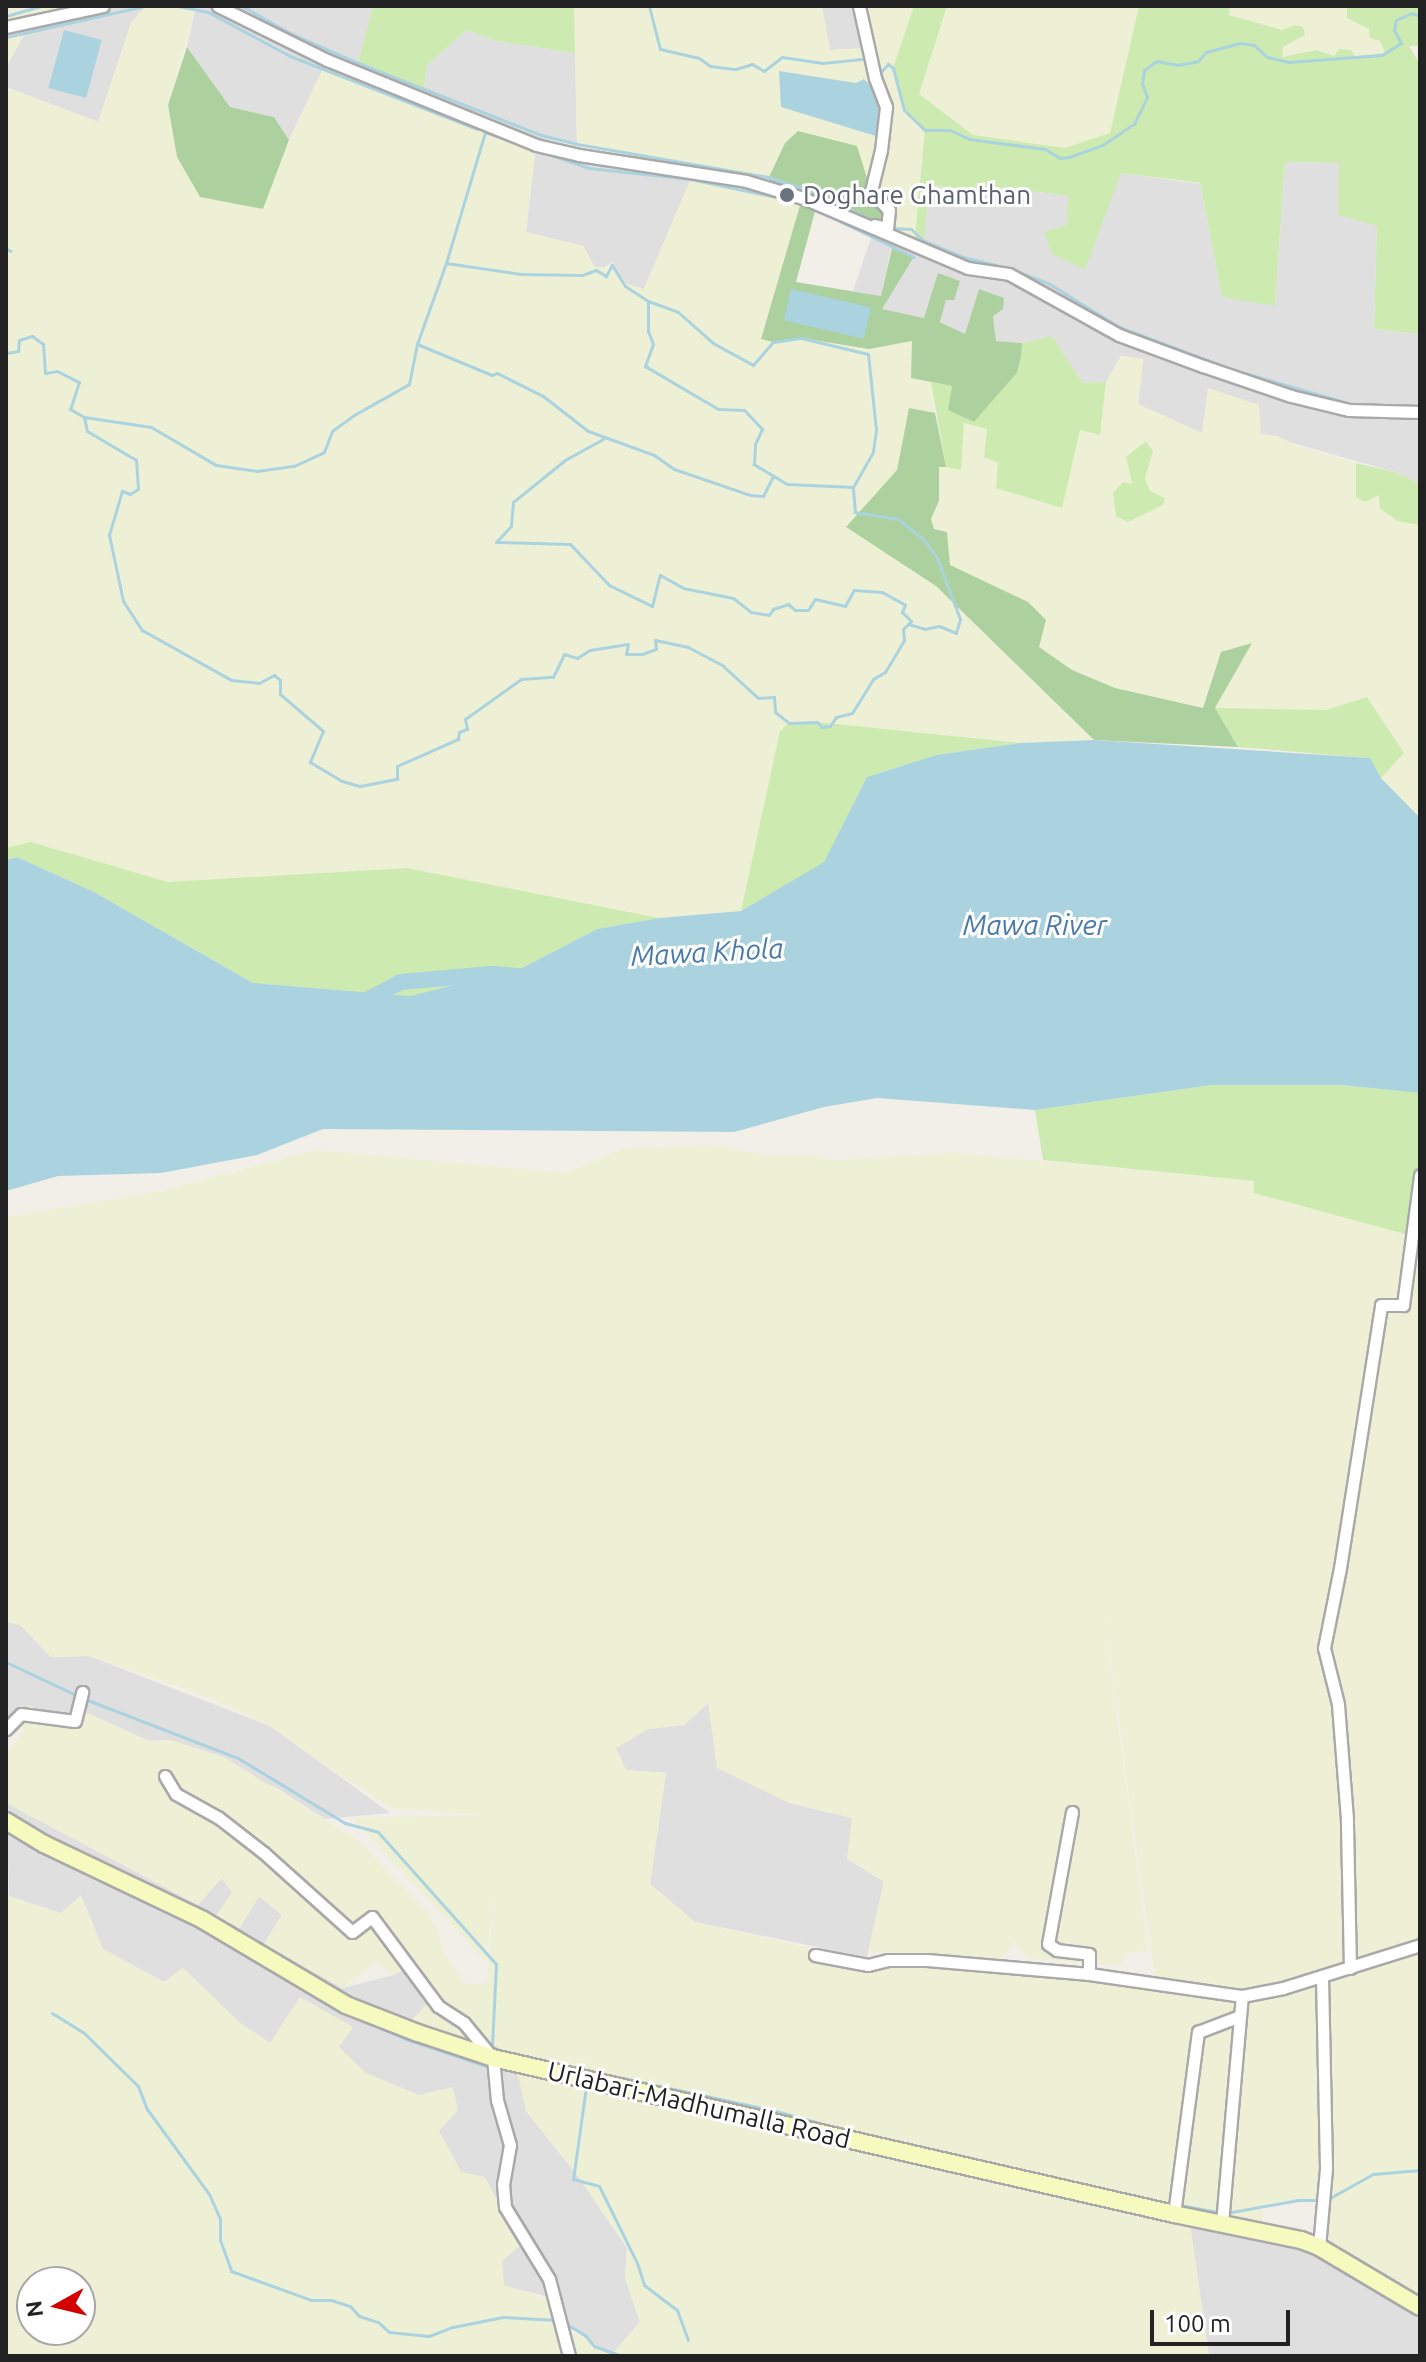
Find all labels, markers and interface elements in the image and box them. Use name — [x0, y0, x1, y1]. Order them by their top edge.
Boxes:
place label: Doghare Ghamthan — [803, 179, 1031, 211]
marker: Doghare Ghamthan — [778, 186, 796, 204]
water label: Mawa River — [963, 908, 1107, 942]
water label: Mawa Khola — [630, 931, 784, 973]
street label: Urlabari-Madhumalla Road — [545, 2055, 853, 2155]
north arrow — [16, 2266, 96, 2346]
scale bar — [1154, 2294, 1294, 2344]
text: N — [20, 2299, 47, 2319]
text: 100 m — [1164, 2310, 1231, 2337]

